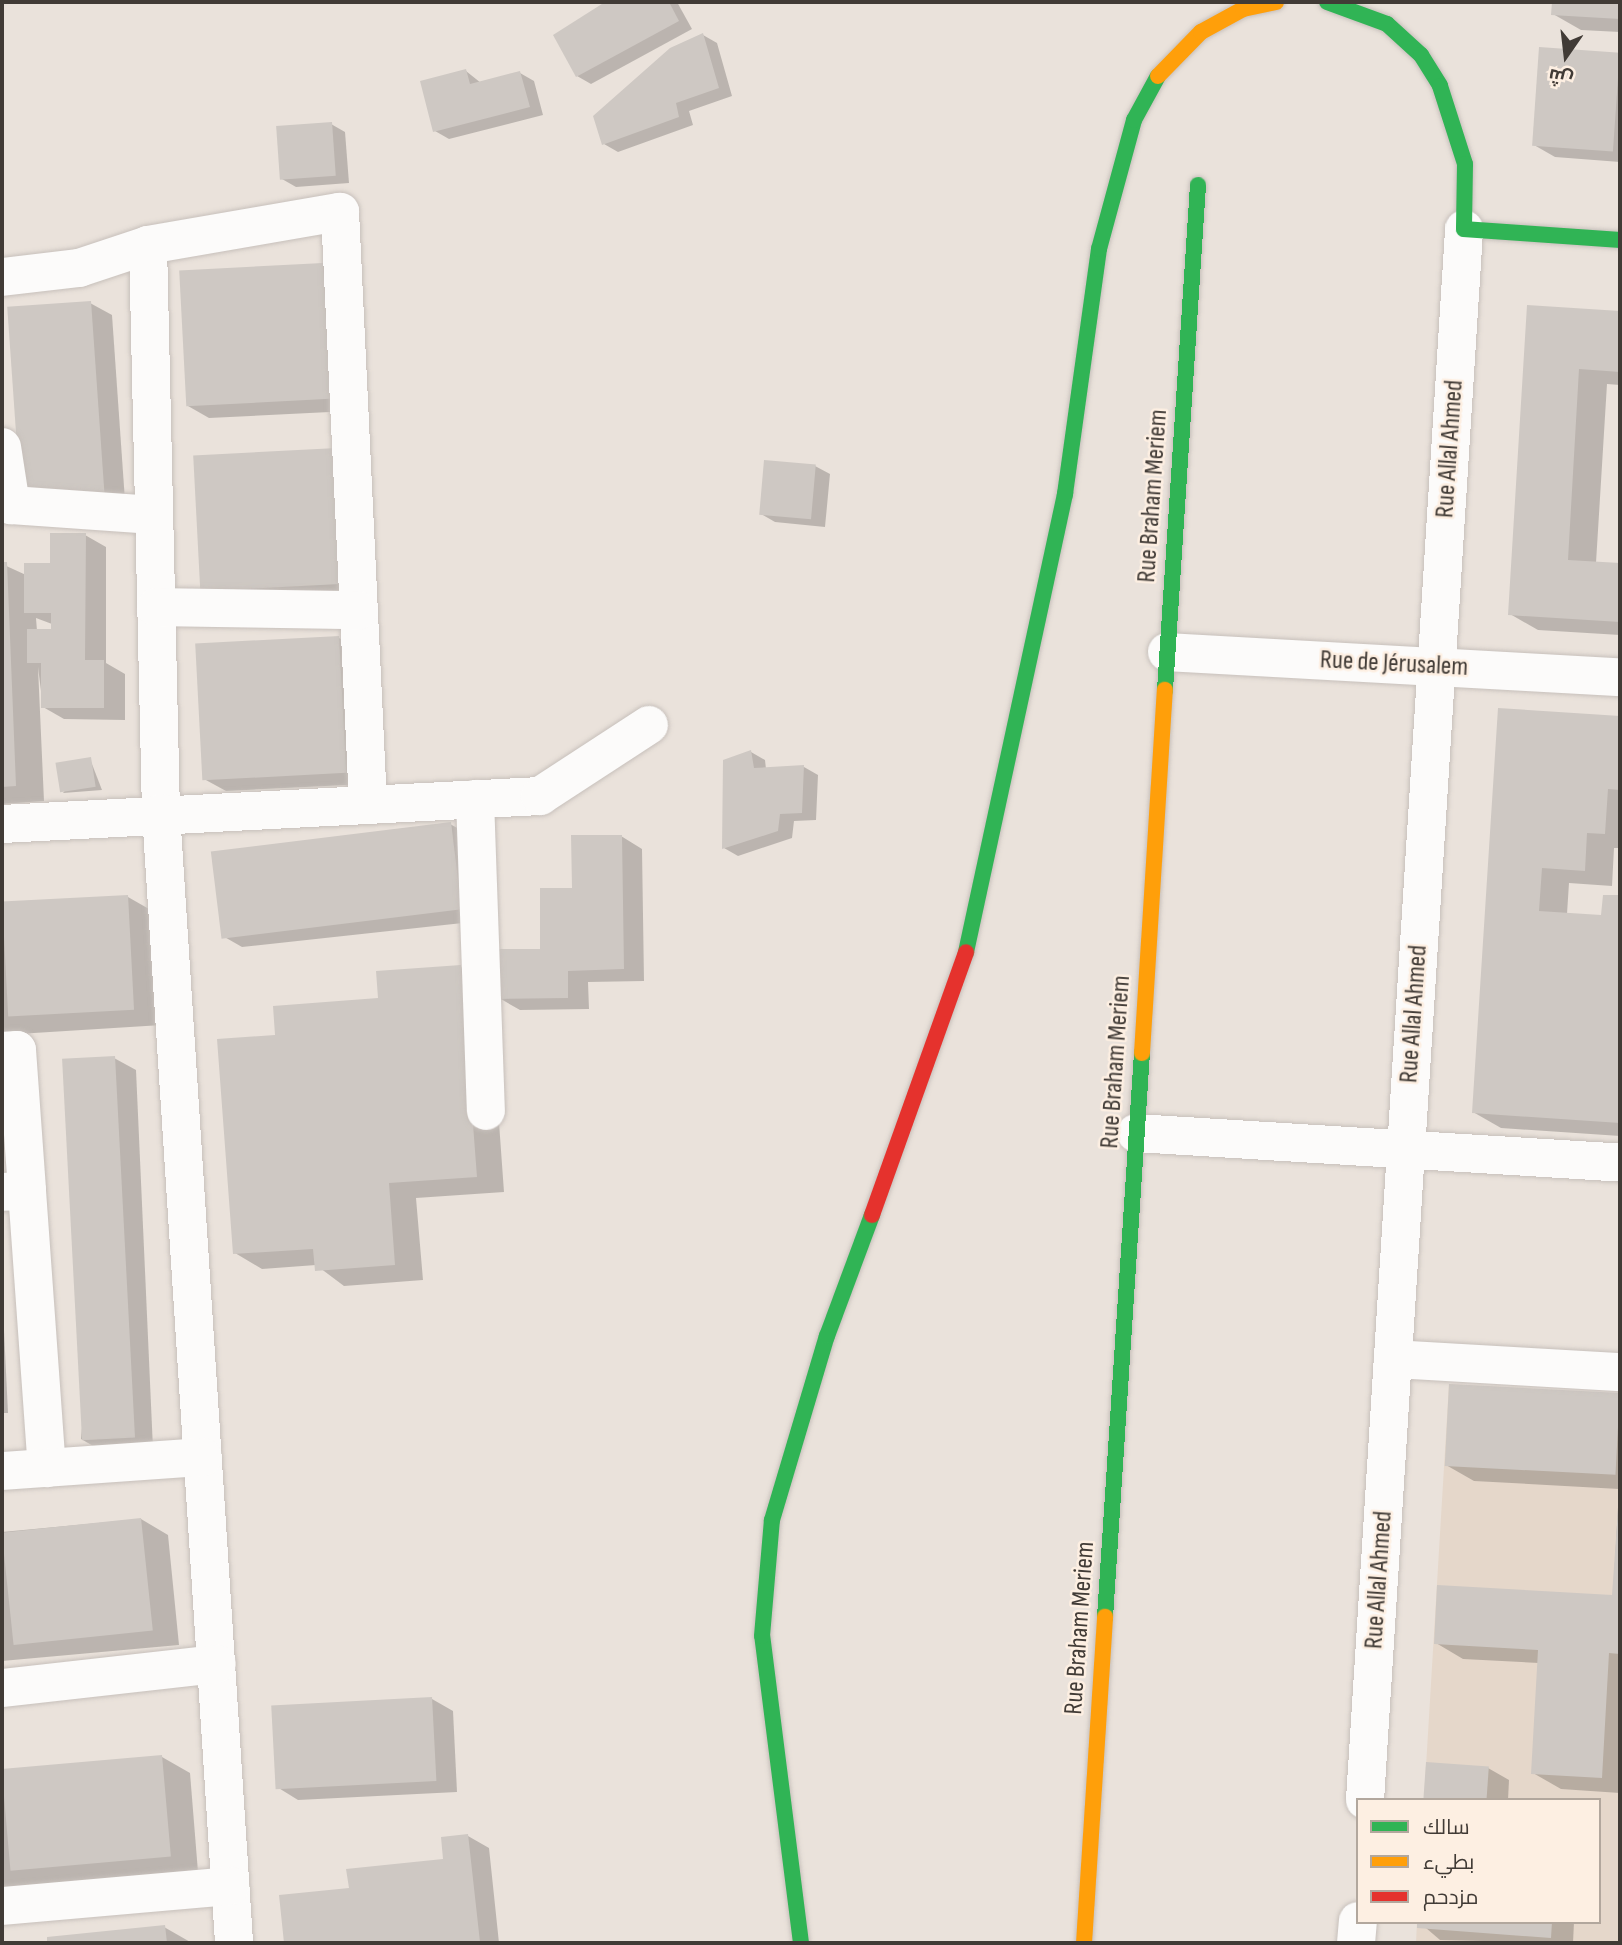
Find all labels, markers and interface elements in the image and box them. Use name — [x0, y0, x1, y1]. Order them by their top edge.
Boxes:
north arrow — [1531, 21, 1601, 91]
text: ش — [1546, 63, 1575, 91]
street label: Rue Allal Ahmed — [1430, 379, 1470, 519]
street label: Rue Braham Meriem — [1131, 408, 1175, 584]
street label: Rue de Jérusalem — [1319, 645, 1469, 683]
street label: Rue Allal Ahmed — [1394, 944, 1434, 1084]
street label: Rue Braham Meriem — [1094, 974, 1138, 1150]
street label: Rue Allal Ahmed — [1359, 1510, 1399, 1650]
street label: Rue Braham Meriem — [1058, 1540, 1102, 1716]
legend — [1356, 1798, 1601, 1924]
text: سالك — [1423, 1815, 1470, 1840]
text: بطيء — [1423, 1850, 1474, 1875]
text: مزدحم — [1423, 1885, 1478, 1910]

